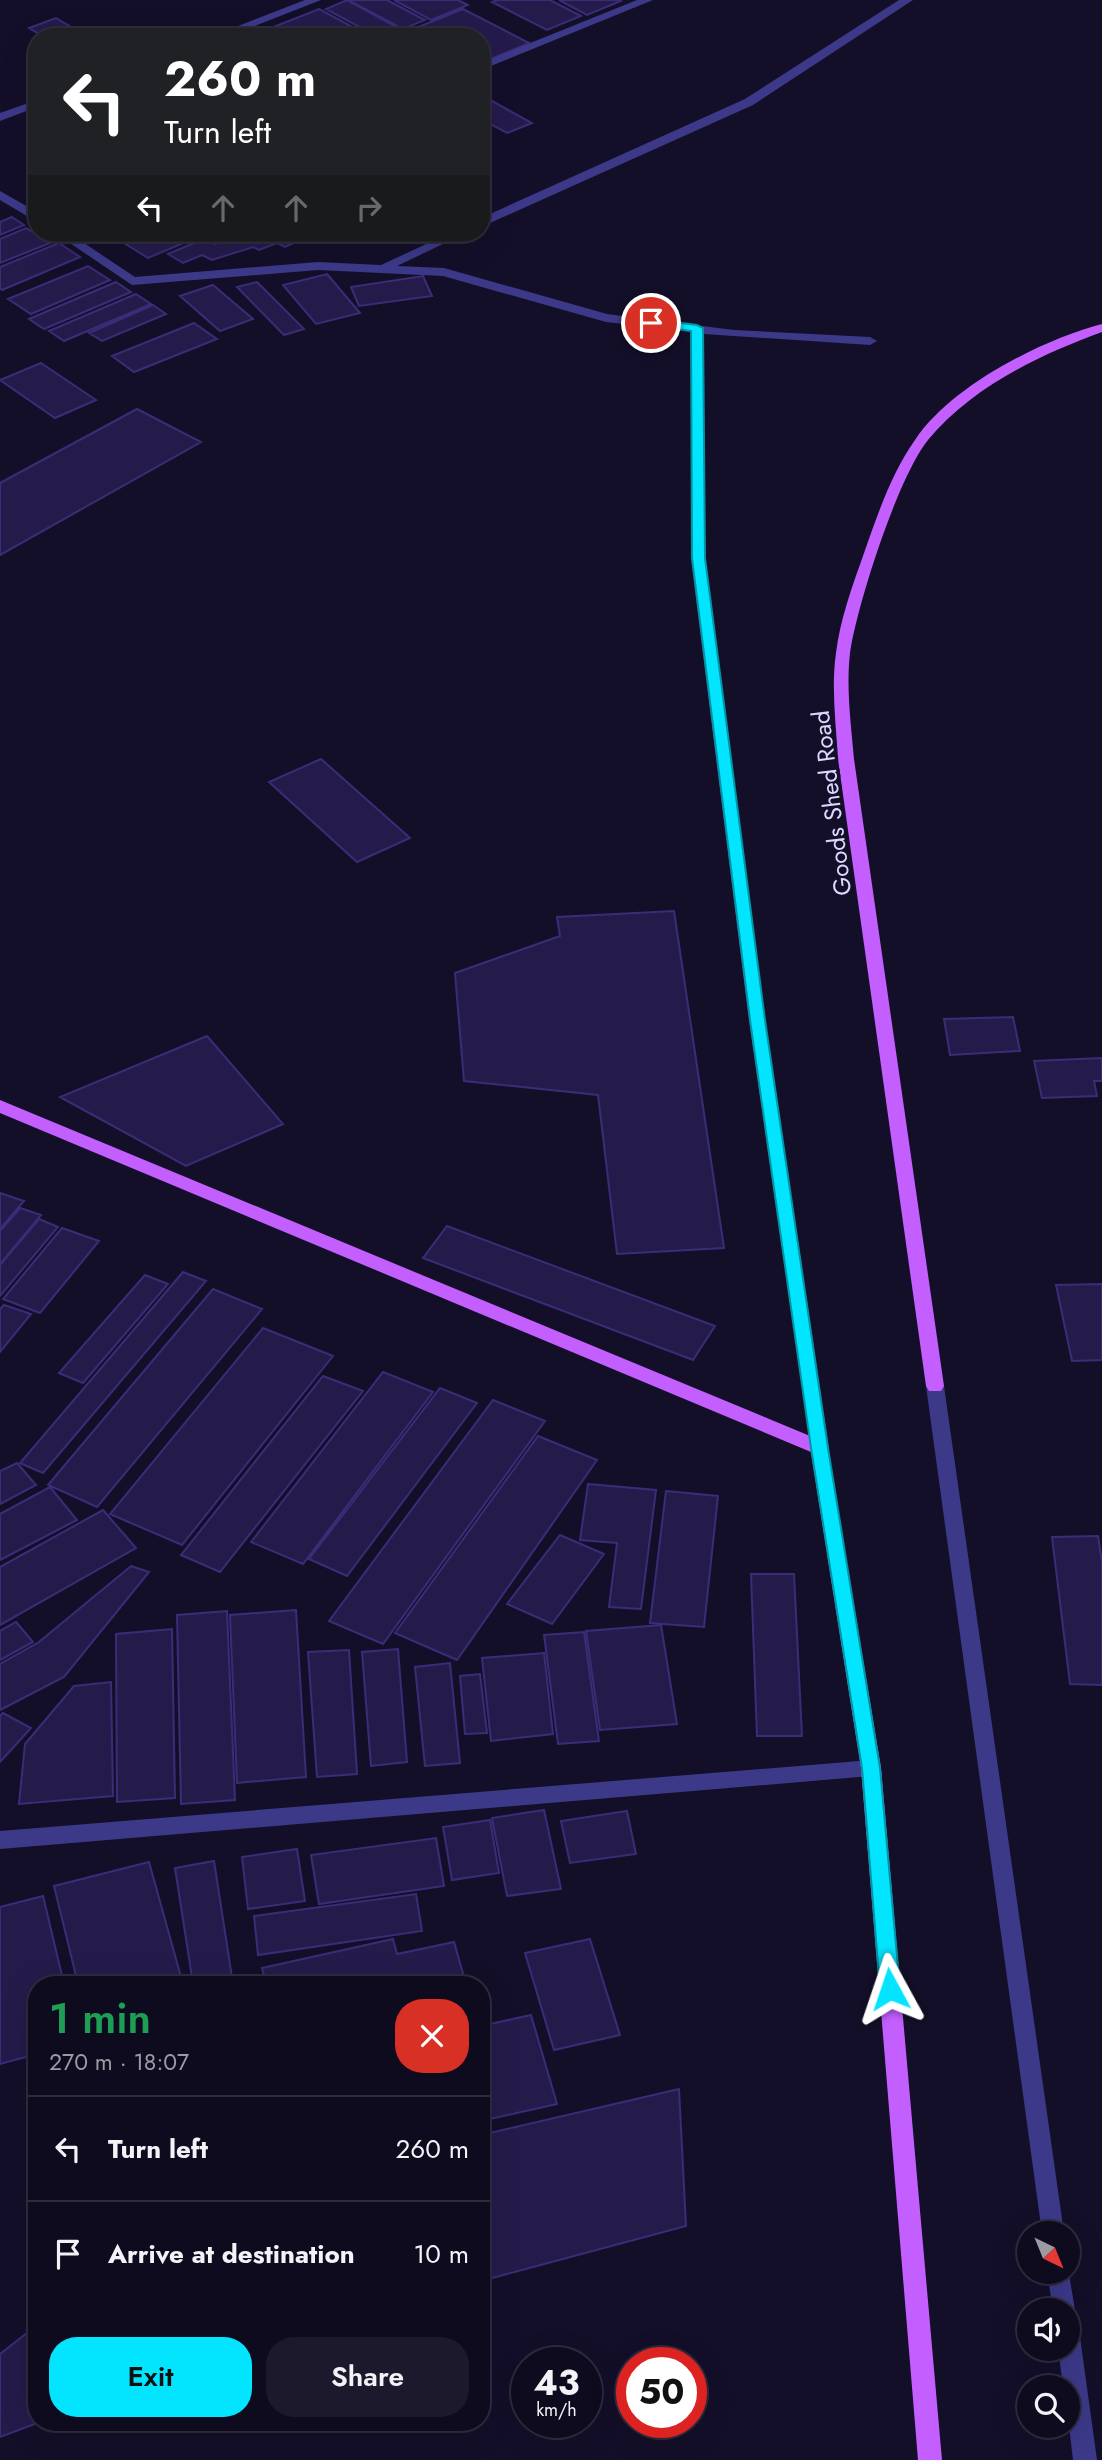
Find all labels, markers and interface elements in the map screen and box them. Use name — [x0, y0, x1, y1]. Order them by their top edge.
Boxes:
text: 260 m — [164, 44, 316, 114]
icon: left — [49, 56, 140, 147]
text: Turn left — [164, 109, 271, 155]
icon: left — [131, 189, 169, 227]
icon: ahead — [204, 189, 242, 227]
icon: ahead — [277, 189, 315, 227]
icon: right — [350, 189, 388, 227]
pin — [621, 293, 681, 353]
icon: arrive — [632, 304, 670, 342]
street label: Goods Shed Road — [803, 709, 860, 898]
position arrow — [853, 1952, 927, 2026]
text: 1 min — [49, 1988, 151, 2049]
button: close — [395, 1999, 469, 2073]
text: 270 m · 18:07 — [49, 2045, 189, 2079]
icon: left — [49, 2130, 87, 2168]
text: Turn left — [108, 2130, 208, 2168]
text: 260 m — [396, 2130, 469, 2168]
north arrow — [1017, 2221, 1080, 2284]
map controls — [1017, 2221, 1080, 2438]
icon: arrive — [49, 2235, 87, 2273]
text: Arrive at destination — [108, 2235, 355, 2273]
text: 10 m — [414, 2235, 469, 2273]
button: sound — [1017, 2298, 1080, 2361]
button: Exit — [49, 2337, 252, 2417]
button: Share — [266, 2337, 469, 2417]
speed limit sign: 50 — [616, 2347, 707, 2438]
text: 43 — [533, 2358, 580, 2408]
button: search — [1017, 2375, 1080, 2438]
text: km/h — [536, 2397, 577, 2423]

